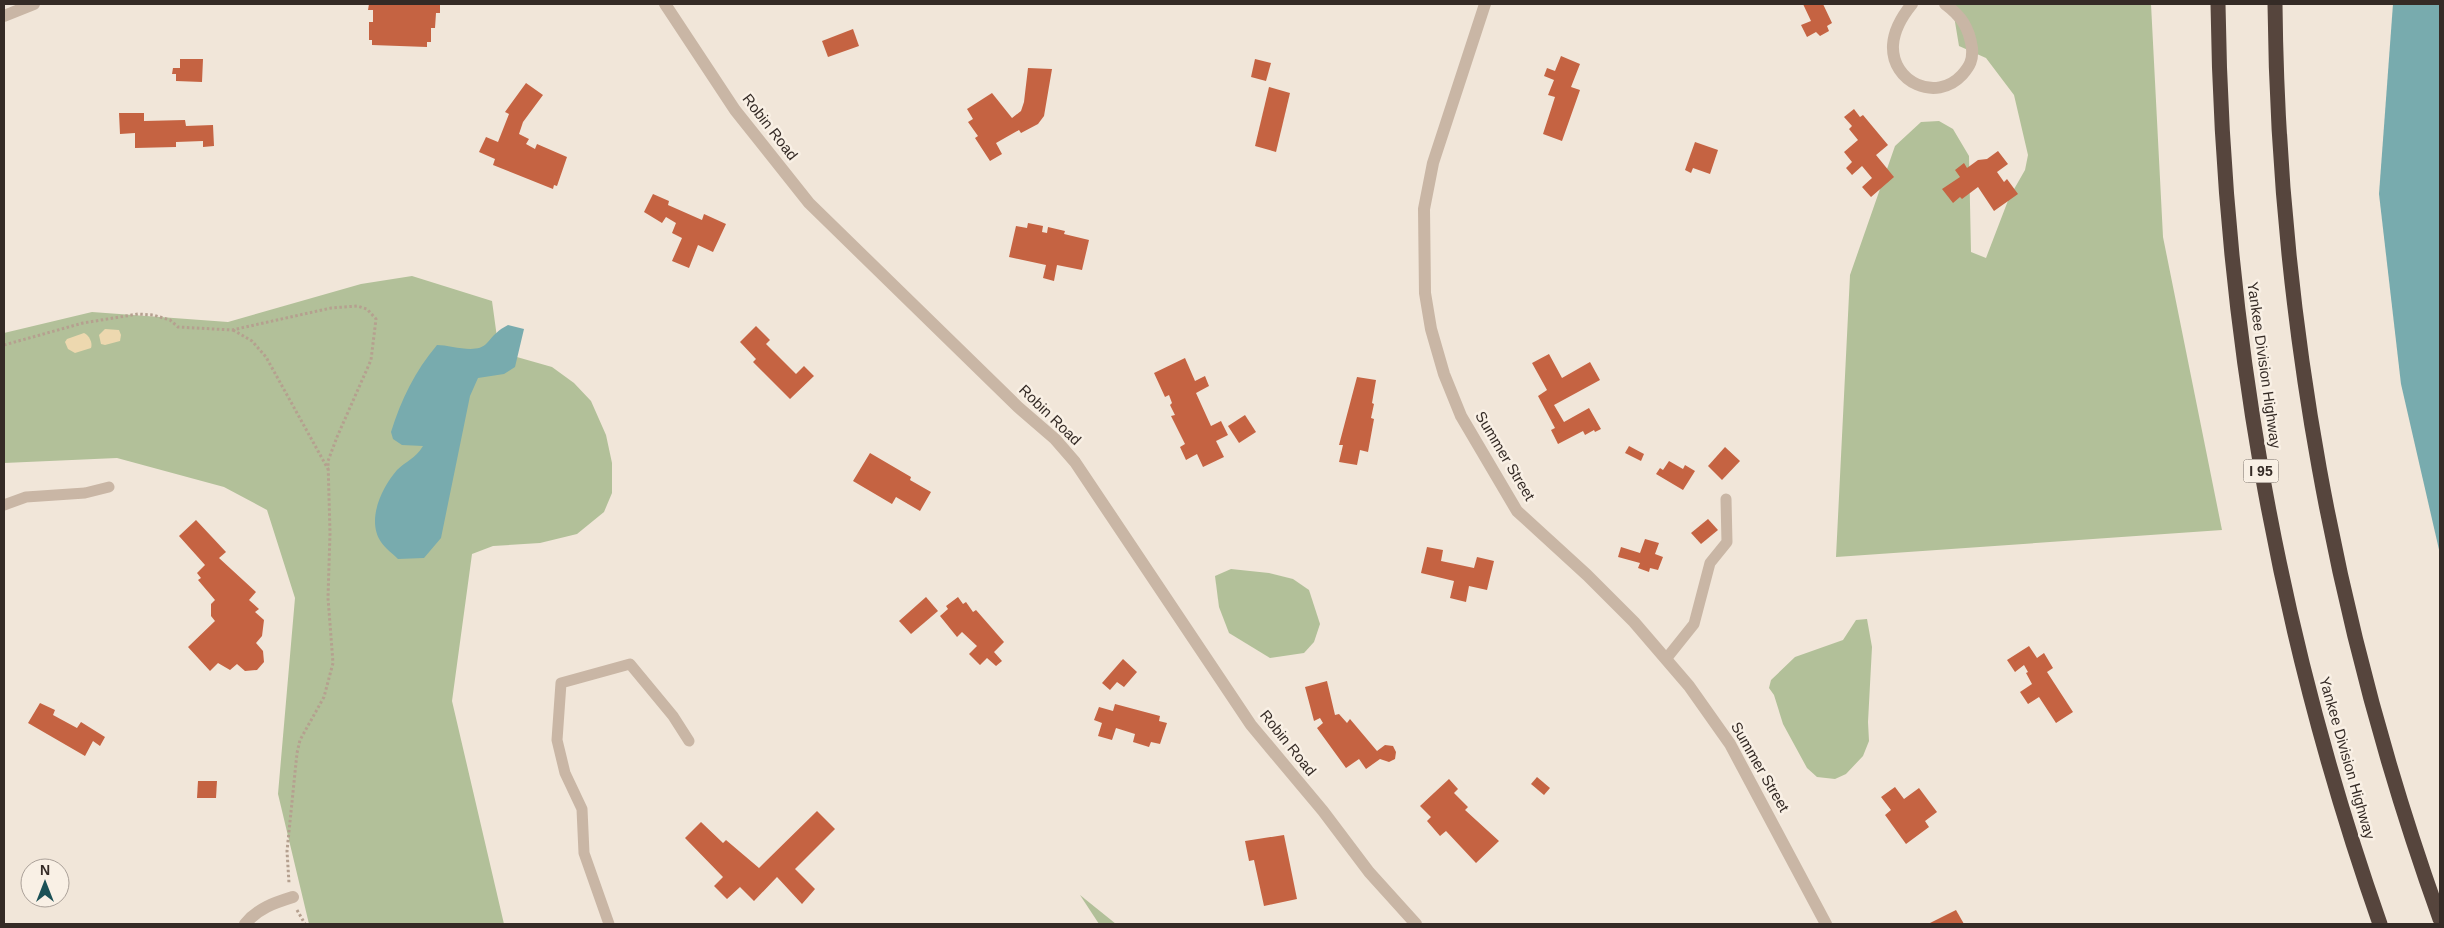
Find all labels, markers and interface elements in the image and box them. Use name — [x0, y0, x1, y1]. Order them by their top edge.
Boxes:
street label: Robin Road — [739, 90, 801, 163]
street label: Yankee Division Highway — [2244, 280, 2285, 450]
street label: Robin Road — [1016, 381, 1085, 448]
street label: Summer Street — [1472, 408, 1539, 504]
road number: I 95 — [2244, 460, 2278, 482]
street label: Yankee Division Highway — [2316, 675, 2379, 841]
street label: Robin Road — [1257, 707, 1320, 779]
street label: Summer Street — [1728, 719, 1793, 815]
north arrow — [20, 858, 70, 908]
text: N — [40, 862, 50, 878]

